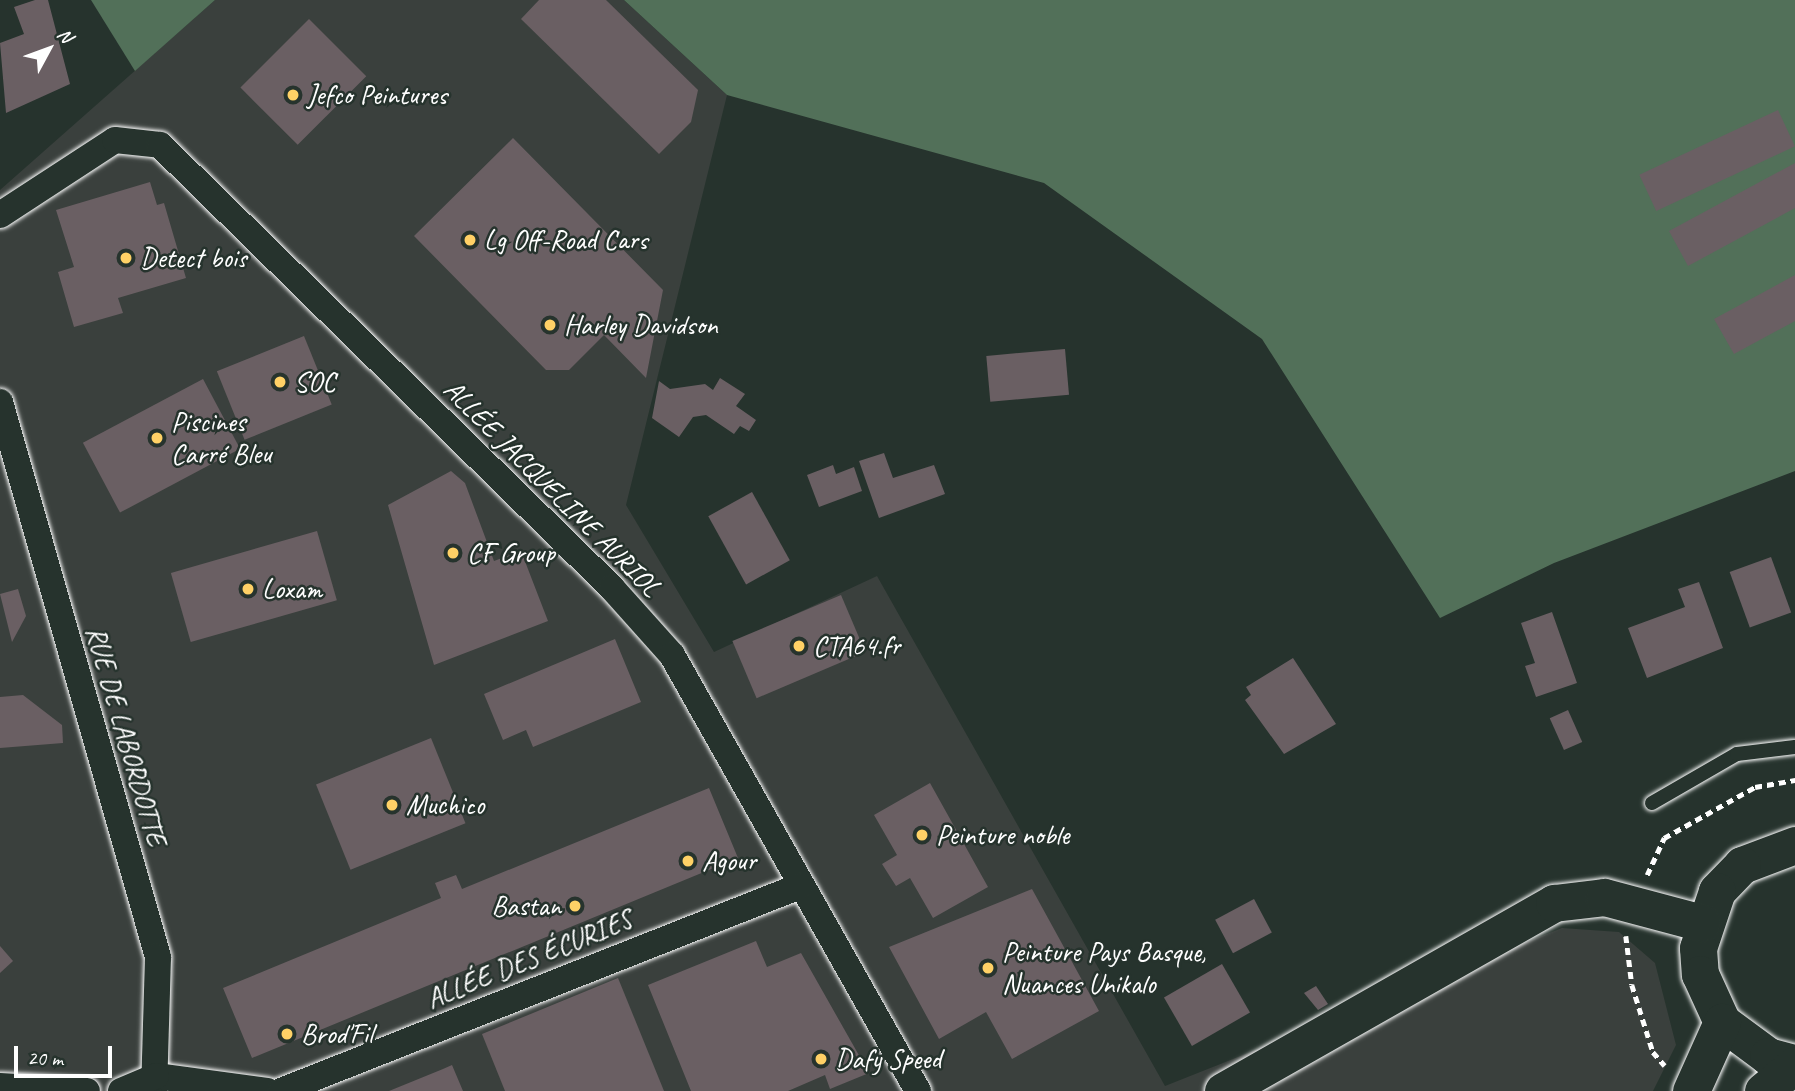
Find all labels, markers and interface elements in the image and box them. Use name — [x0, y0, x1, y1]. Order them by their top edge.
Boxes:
north arrow — [14, 14, 84, 84]
text: N — [52, 23, 78, 48]
place label: Jefco Peintures — [307, 78, 447, 112]
marker: Jefco Peintures — [285, 87, 301, 103]
place label: Lg Off-Road Cars — [484, 223, 648, 257]
marker: Lg Off-Road Cars — [462, 232, 478, 248]
place label: Detect bois — [140, 241, 247, 275]
marker: Detect bois — [118, 250, 134, 266]
place label: Harley Davidson — [564, 308, 718, 342]
marker: Harley Davidson — [542, 317, 558, 333]
place label: SOC — [294, 365, 335, 399]
street label: ALLÉE JACQUELINE AURIOL — [437, 373, 667, 603]
marker: SOC — [272, 374, 288, 390]
place label: Piscines Carré Bleu — [171, 405, 272, 471]
marker: Piscines Carré Bleu — [149, 430, 165, 446]
place label: CF Group — [467, 536, 555, 570]
marker: CF Group — [445, 545, 461, 561]
place label: Loxam — [262, 572, 322, 606]
marker: Loxam — [240, 581, 256, 597]
street label: RUE DE LABORDOTTE — [79, 624, 173, 848]
place label: CTA64.fr — [813, 629, 900, 663]
marker: CTA64.fr — [791, 638, 807, 654]
place label: Muchico — [406, 788, 484, 822]
marker: Muchico — [384, 797, 400, 813]
place label: Peinture noble — [936, 818, 1069, 852]
marker: Peinture noble — [914, 827, 930, 843]
place label: Agour — [702, 844, 756, 878]
marker: Agour — [680, 853, 696, 869]
place label: Bastan — [492, 889, 561, 923]
marker: Bastan — [567, 898, 583, 914]
street label: ALLÉE DES ÉCURIES — [421, 902, 637, 1016]
place label: Peinture Pays Basque, Nuances Unikalo — [1002, 935, 1208, 1001]
marker: Peinture Pays Basque, Nuances Unikalo — [980, 960, 996, 976]
place label: Brod'Fil — [301, 1017, 373, 1051]
marker: Brod'Fil — [279, 1026, 295, 1042]
scale bar — [18, 1032, 116, 1076]
place label: Dafy Speed — [835, 1042, 941, 1076]
text: 20 m — [27, 1045, 63, 1071]
marker: Dafy Speed — [813, 1051, 829, 1067]

